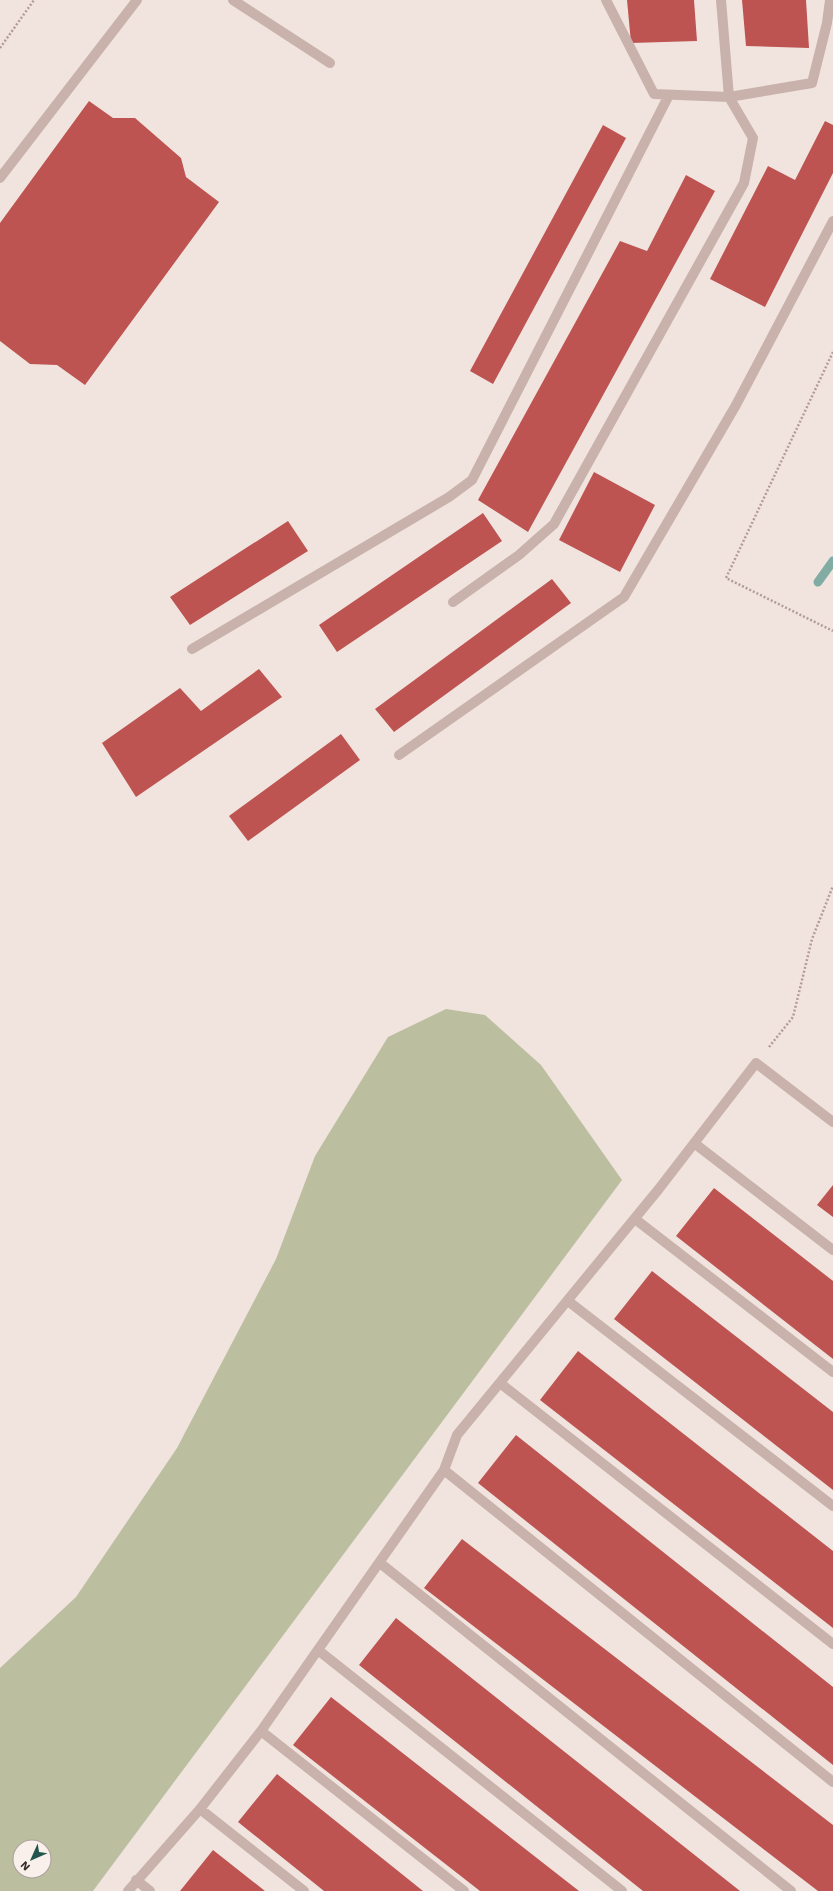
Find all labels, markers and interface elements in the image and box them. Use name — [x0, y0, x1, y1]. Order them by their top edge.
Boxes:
north arrow — [12, 1839, 52, 1879]
text: N — [18, 1858, 33, 1873]

